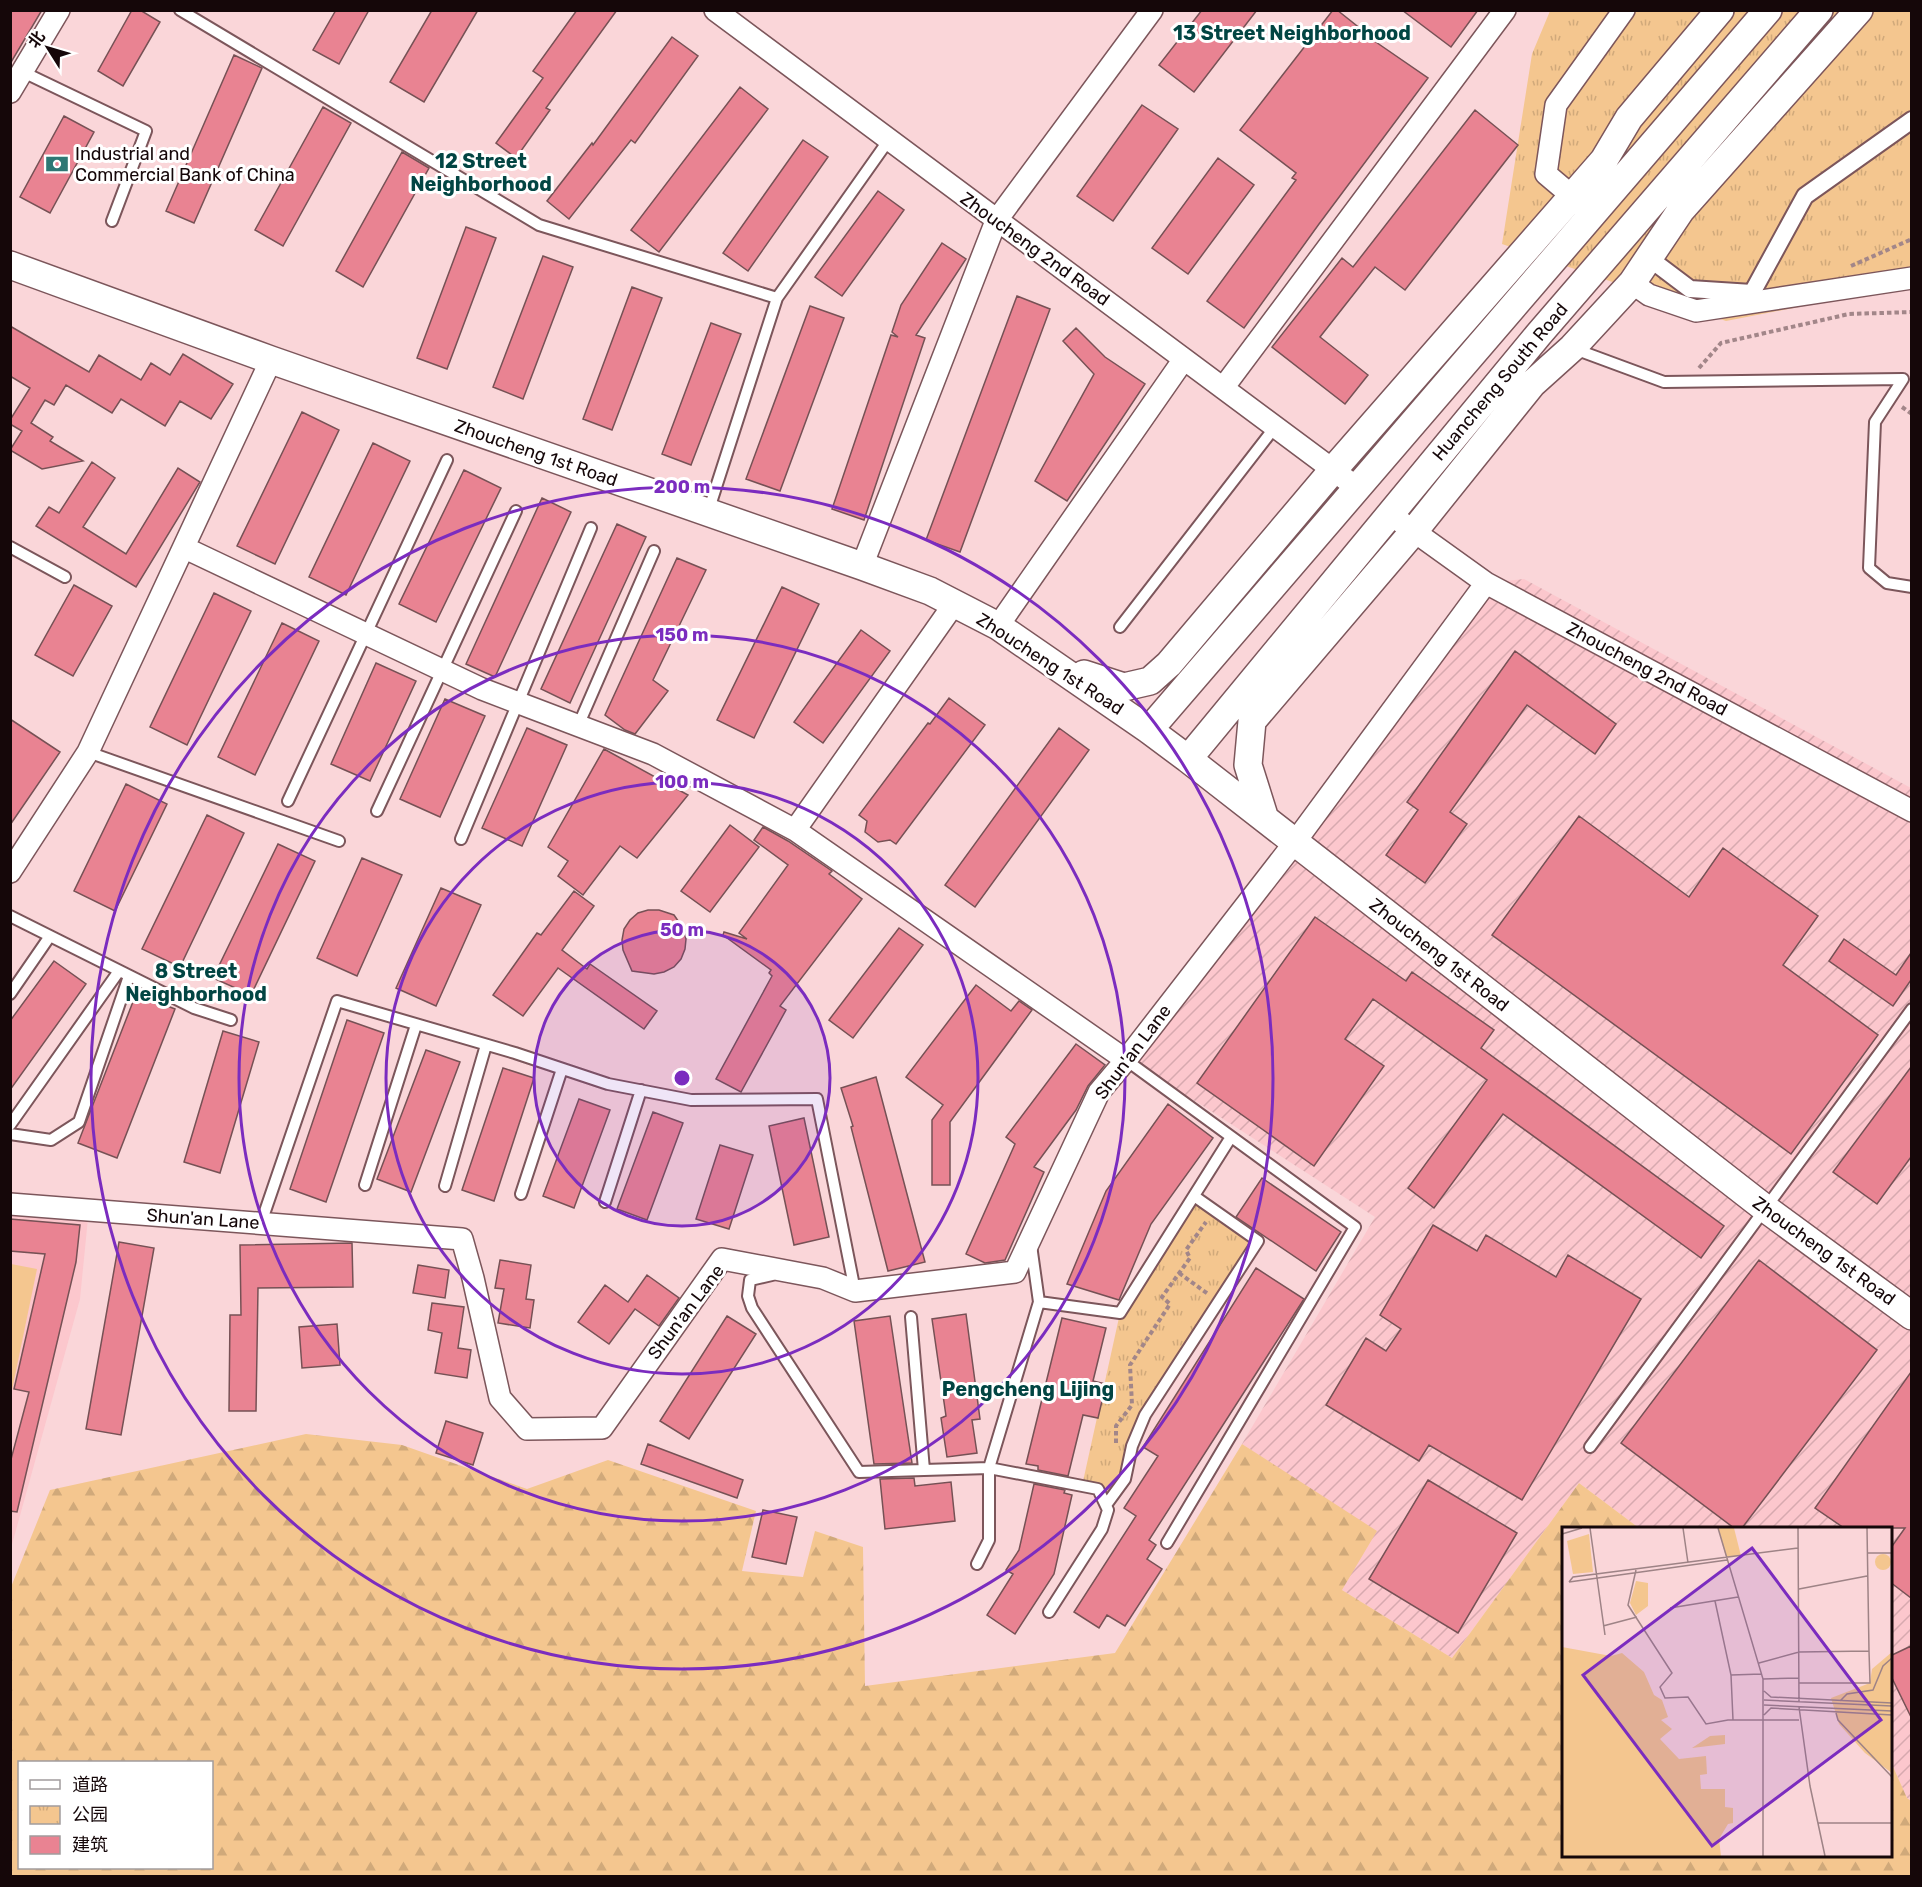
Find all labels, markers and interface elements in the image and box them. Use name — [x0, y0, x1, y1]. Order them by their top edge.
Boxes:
north arrow — [18, 18, 78, 78]
district label: 13 Street Neighborhood — [1173, 21, 1411, 45]
text: 北 — [24, 27, 49, 51]
place label: Industrial and Commercial Bank of China — [75, 143, 295, 186]
district label: 12 Street Neighborhood — [410, 149, 552, 196]
bank icon: Industrial and Commercial Bank of China — [44, 151, 70, 177]
street label: Zhoucheng 2nd Road — [956, 187, 1114, 311]
street label: Huancheng South Road — [1428, 299, 1572, 465]
street label: Zhoucheng 1st Road — [452, 415, 620, 491]
text: 200 m — [654, 476, 710, 498]
street label: Zhoucheng 1st Road — [972, 608, 1128, 720]
street label: Zhoucheng 2nd Road — [1563, 617, 1731, 721]
text: 150 m — [655, 624, 709, 646]
text: 100 m — [655, 771, 709, 793]
street label: Zhoucheng 1st Road — [1365, 894, 1513, 1016]
text: 50 m — [660, 919, 704, 941]
district label: 8 Street Neighborhood — [125, 959, 267, 1006]
street label: Shun'an Lane — [1090, 1000, 1176, 1104]
centre of rings — [672, 1068, 692, 1088]
street label: Zhoucheng 1st Road — [1748, 1192, 1900, 1310]
street label: Shun'an Lane — [146, 1204, 260, 1234]
street label: Shun'an Lane — [643, 1260, 729, 1364]
district label: Pengcheng Lijing — [942, 1377, 1114, 1401]
inset map — [1562, 1527, 1892, 1857]
legend — [18, 1761, 213, 1869]
text: 道路 — [72, 1774, 108, 1796]
text: 公园 — [72, 1804, 108, 1826]
text: 建筑 — [72, 1834, 108, 1856]

